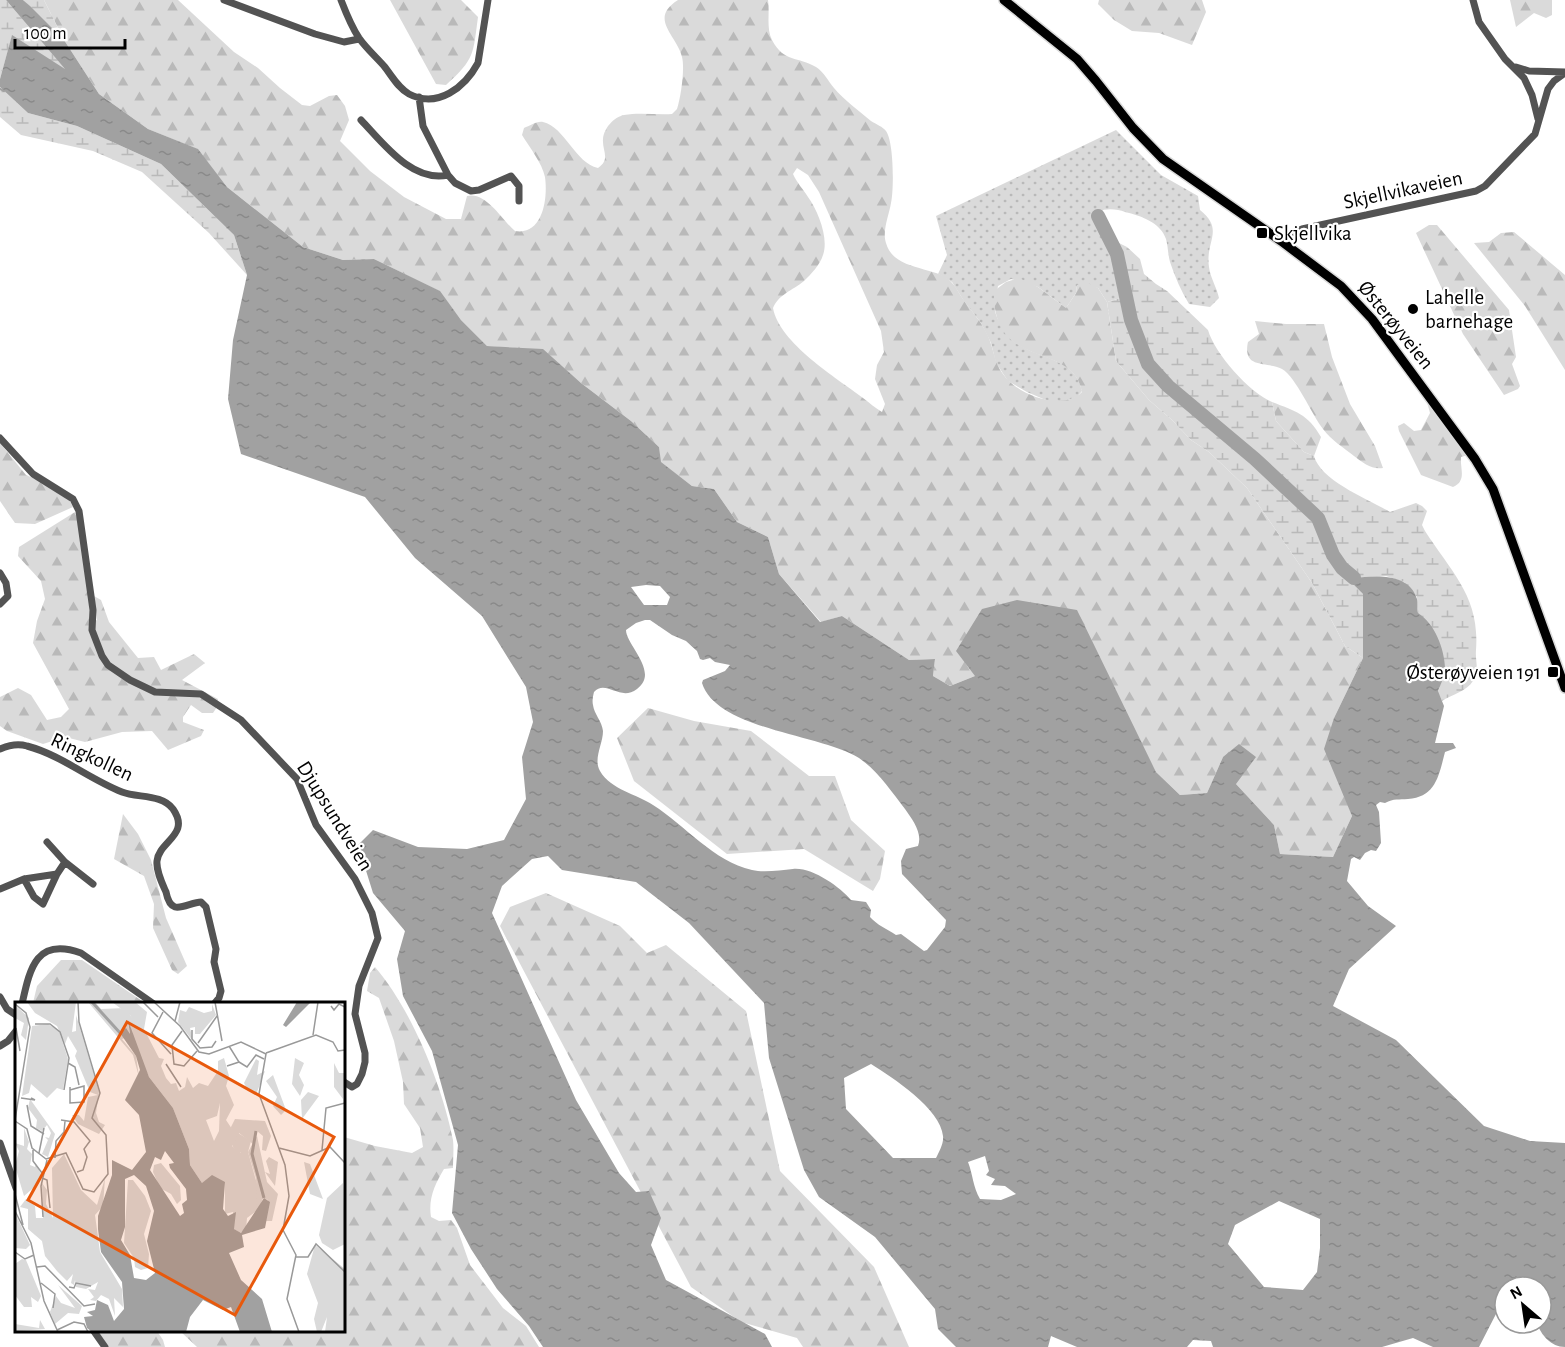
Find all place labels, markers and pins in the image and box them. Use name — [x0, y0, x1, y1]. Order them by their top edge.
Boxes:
place label: Skjellvika — [1274, 223, 1352, 244]
marker: Skjellvika — [1255, 226, 1269, 240]
place label: Lahelle barnehage — [1425, 287, 1513, 332]
marker: Lahelle barnehage — [1406, 302, 1420, 316]
place label: Østerøyveien 191 — [1406, 662, 1541, 683]
marker: Østerøyveien 191 — [1546, 665, 1560, 679]

